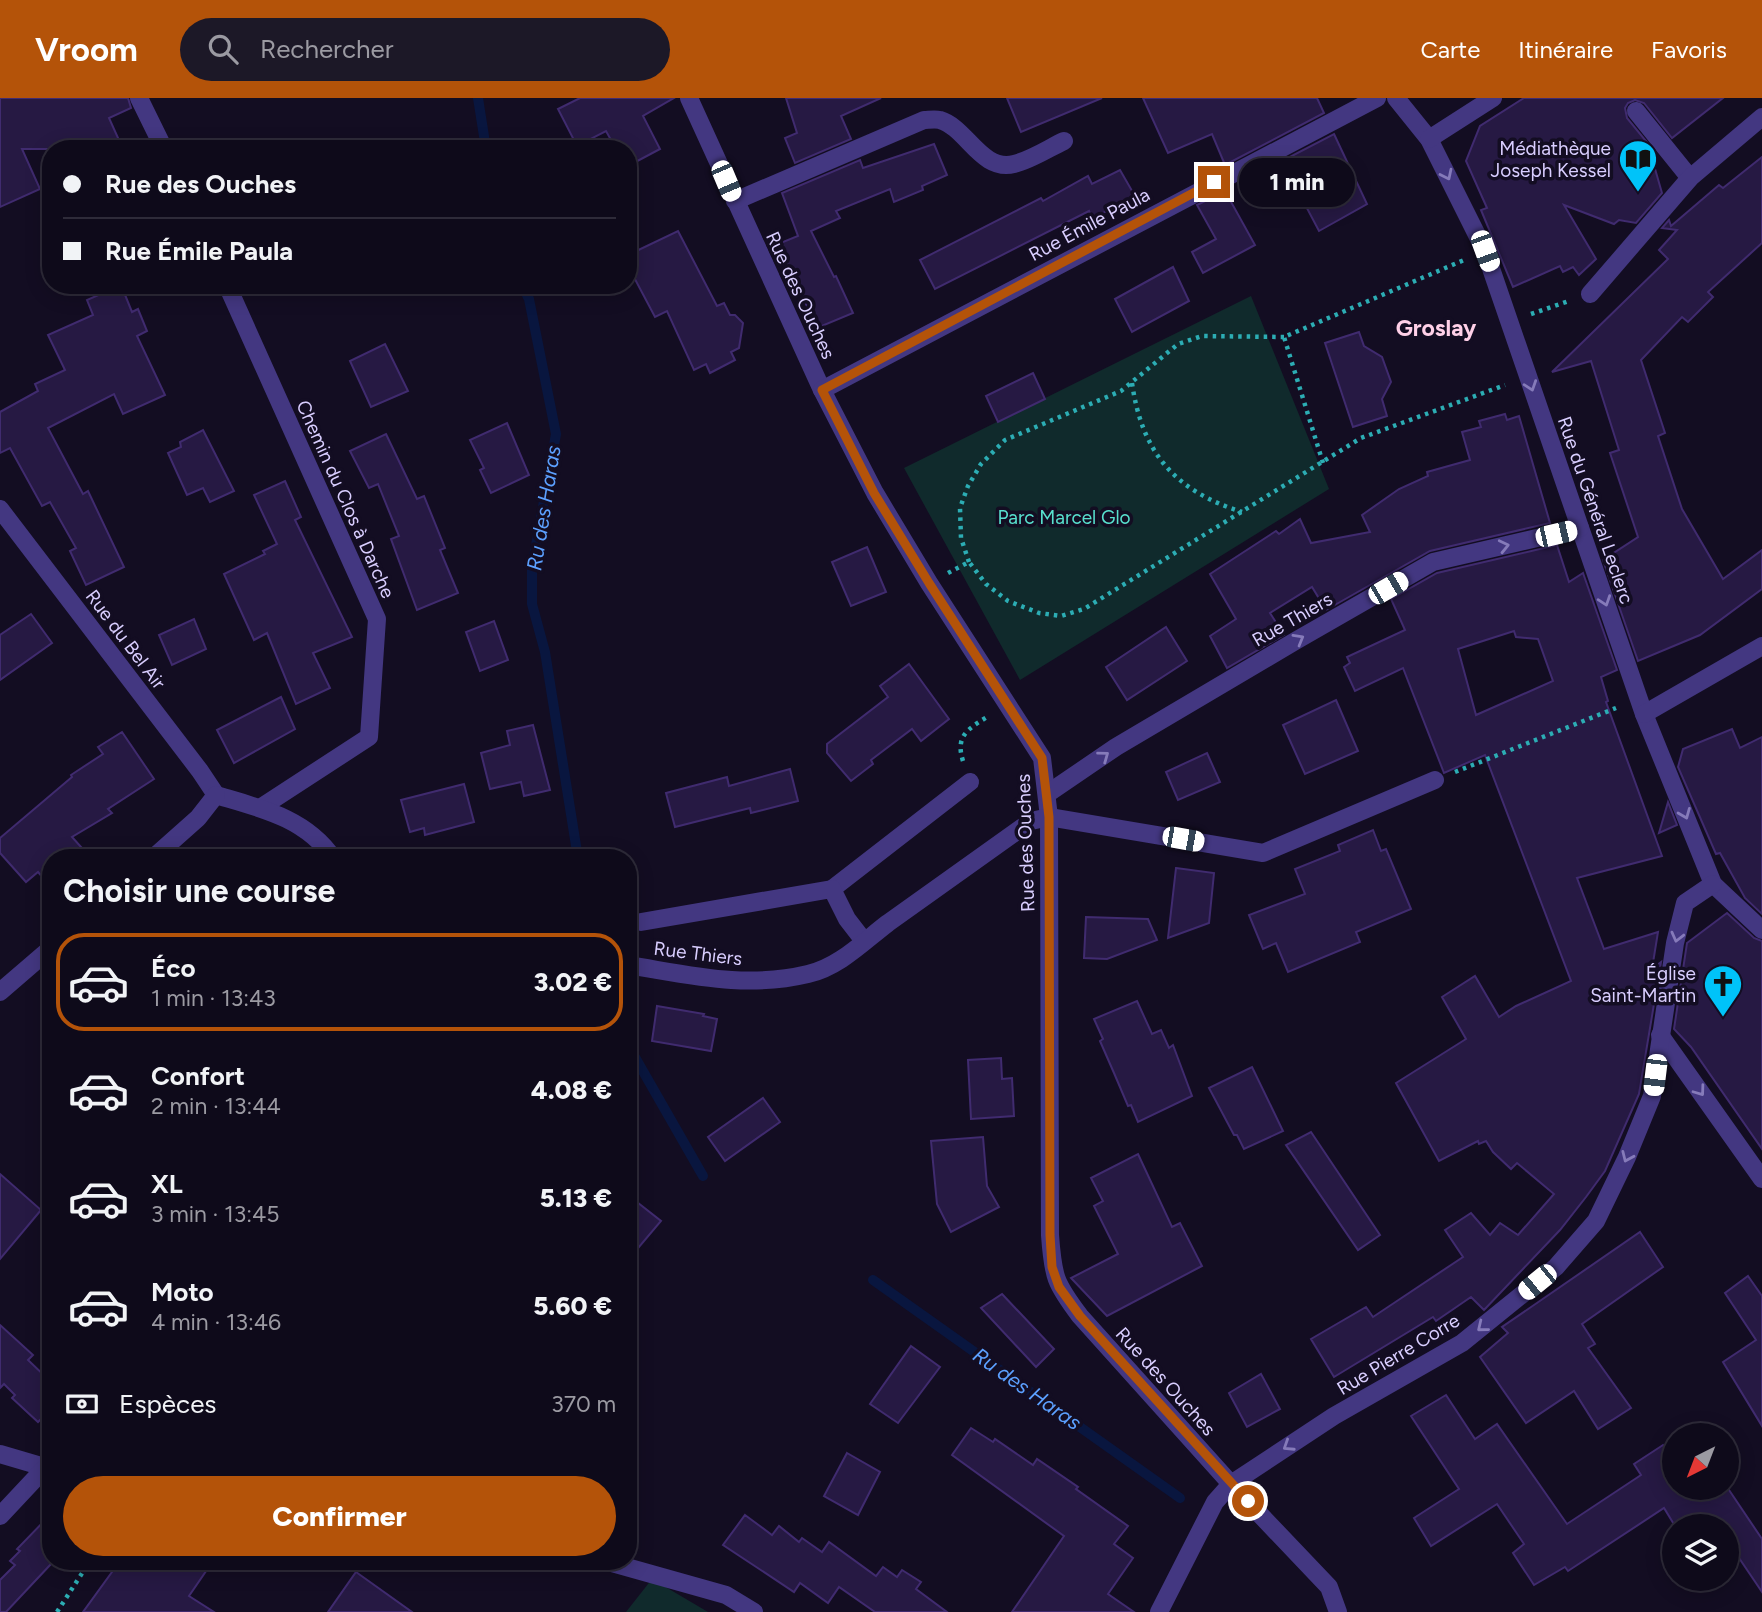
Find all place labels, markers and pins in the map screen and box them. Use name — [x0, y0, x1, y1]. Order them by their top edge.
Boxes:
place label: Médiathèque Joseph Kessel — [1490, 137, 1611, 182]
library icon: Médiathèque Joseph Kessel — [1617, 138, 1659, 193]
place label: Église Saint-Martin — [1590, 962, 1696, 1007]
church icon: Église Saint-Martin — [1702, 963, 1744, 1018]

